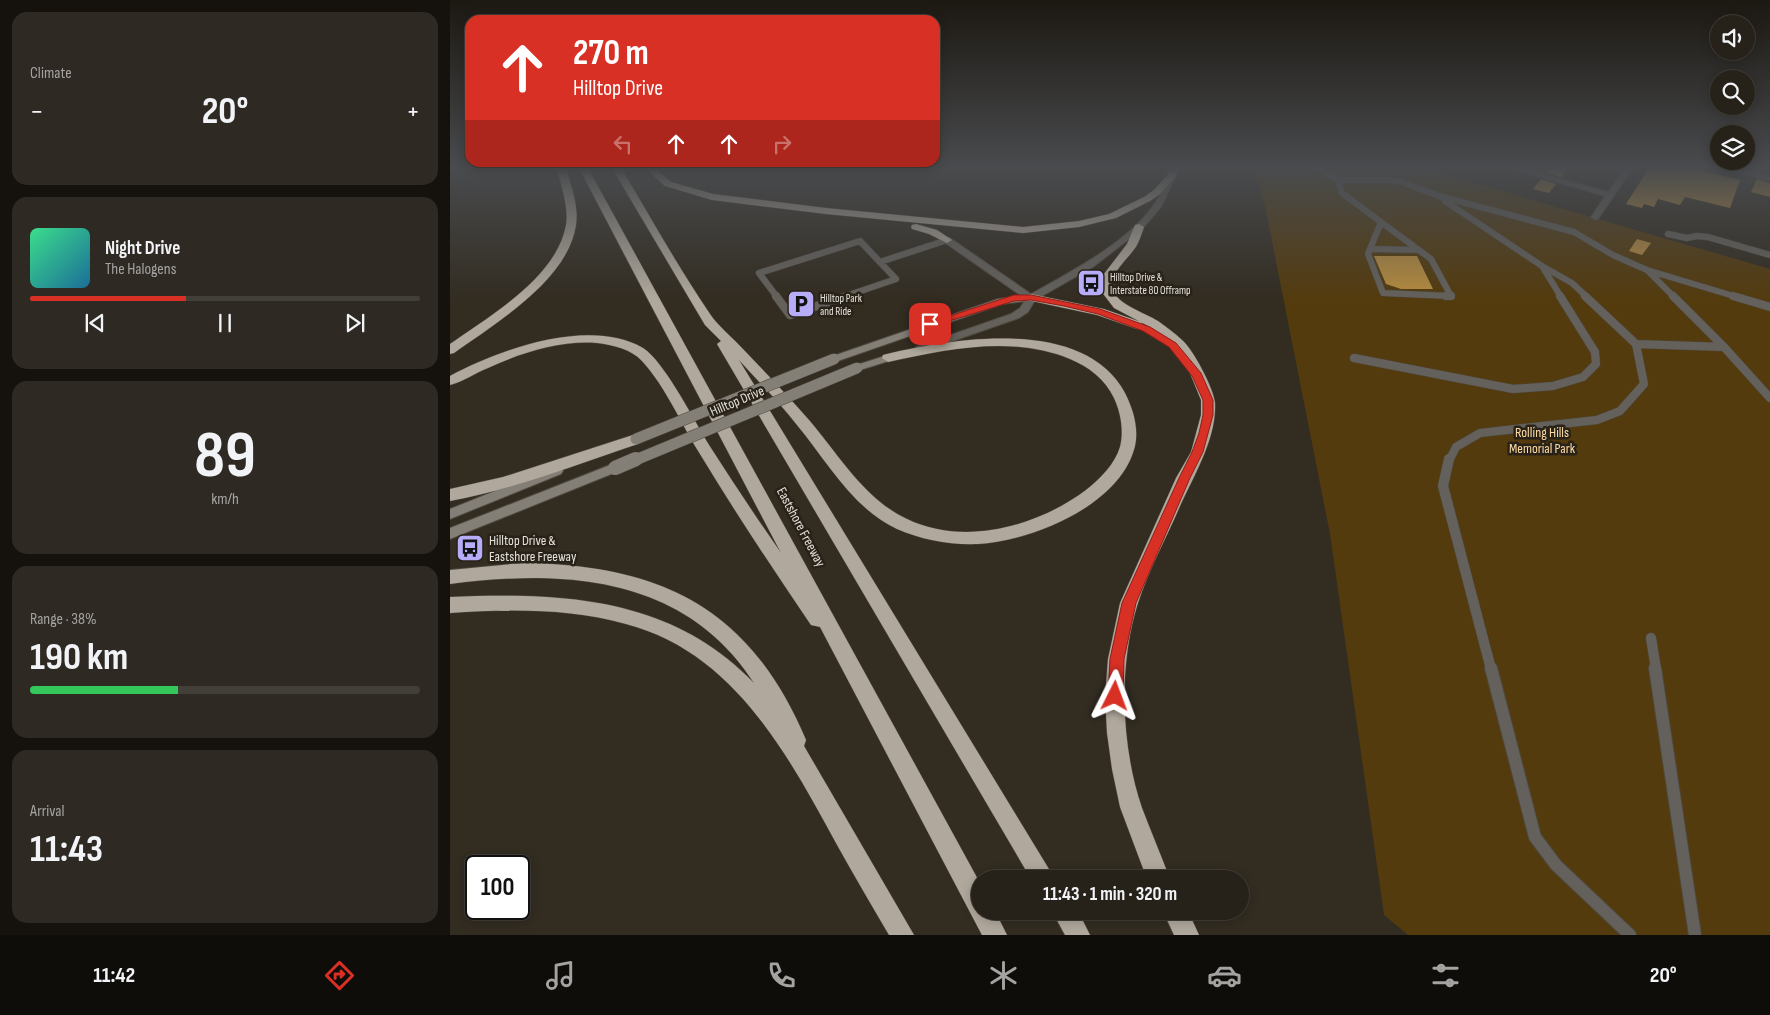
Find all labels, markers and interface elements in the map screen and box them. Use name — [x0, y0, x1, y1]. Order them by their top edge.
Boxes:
map controls — [1710, 15, 1755, 170]
button: sound — [1710, 15, 1755, 60]
text: 270 m — [573, 32, 649, 75]
icon: ahead — [490, 35, 555, 100]
text: Climate — [30, 64, 72, 83]
button: search — [1710, 70, 1755, 115]
text: Hilltop Drive — [573, 75, 663, 102]
text: 20° — [202, 89, 248, 134]
text: − — [30, 95, 44, 128]
text: + — [406, 95, 420, 128]
button: layers — [1710, 125, 1755, 170]
icon: left — [609, 130, 637, 158]
icon: ahead — [662, 130, 690, 158]
icon: ahead — [715, 130, 743, 158]
icon: right — [768, 130, 796, 158]
text: Night Drive — [105, 237, 180, 260]
text: The Halogens — [105, 260, 176, 279]
bus stop icon: Hilltop Drive & Interstate 80 Offramp — [1076, 268, 1106, 298]
place label: Hilltop Drive & Interstate 80 Offramp — [1110, 271, 1191, 297]
parking icon: Hilltop Park and Ride — [786, 289, 816, 319]
place label: Hilltop Park and Ride — [820, 292, 863, 318]
pin — [909, 303, 951, 345]
icon: previous — [81, 309, 109, 337]
icon: pause — [211, 309, 239, 337]
icon: next — [341, 309, 369, 337]
icon: arrive — [916, 310, 944, 338]
street label: Hilltop Drive — [707, 382, 767, 420]
text: 89 — [194, 418, 256, 496]
park label: Rolling Hills Memorial Park — [1509, 424, 1576, 457]
street label: Eastshore Freeway — [773, 484, 829, 570]
text: km/h — [211, 490, 239, 509]
place label: Hilltop Drive & Eastshore Freeway — [489, 532, 577, 565]
bus stop icon: Hilltop Drive & Eastshore Freeway — [455, 533, 485, 563]
text: Range · 38% — [30, 610, 97, 629]
text: 190 km — [30, 635, 128, 680]
position arrow — [1088, 669, 1140, 721]
text: Arrival — [30, 802, 64, 821]
text: 11:43 — [30, 827, 103, 872]
speed limit sign: 100 — [465, 855, 530, 920]
text: 11:43 · 1 min · 320 m — [1043, 883, 1177, 906]
icon: directions — [322, 958, 357, 993]
icon: music — [543, 958, 578, 993]
icon: phone — [764, 958, 799, 993]
icon: climate — [986, 958, 1021, 993]
icon: car — [1207, 958, 1242, 993]
icon: filters — [1428, 958, 1463, 993]
text: 11:42 — [93, 962, 135, 989]
text: 20° — [1650, 962, 1677, 989]

